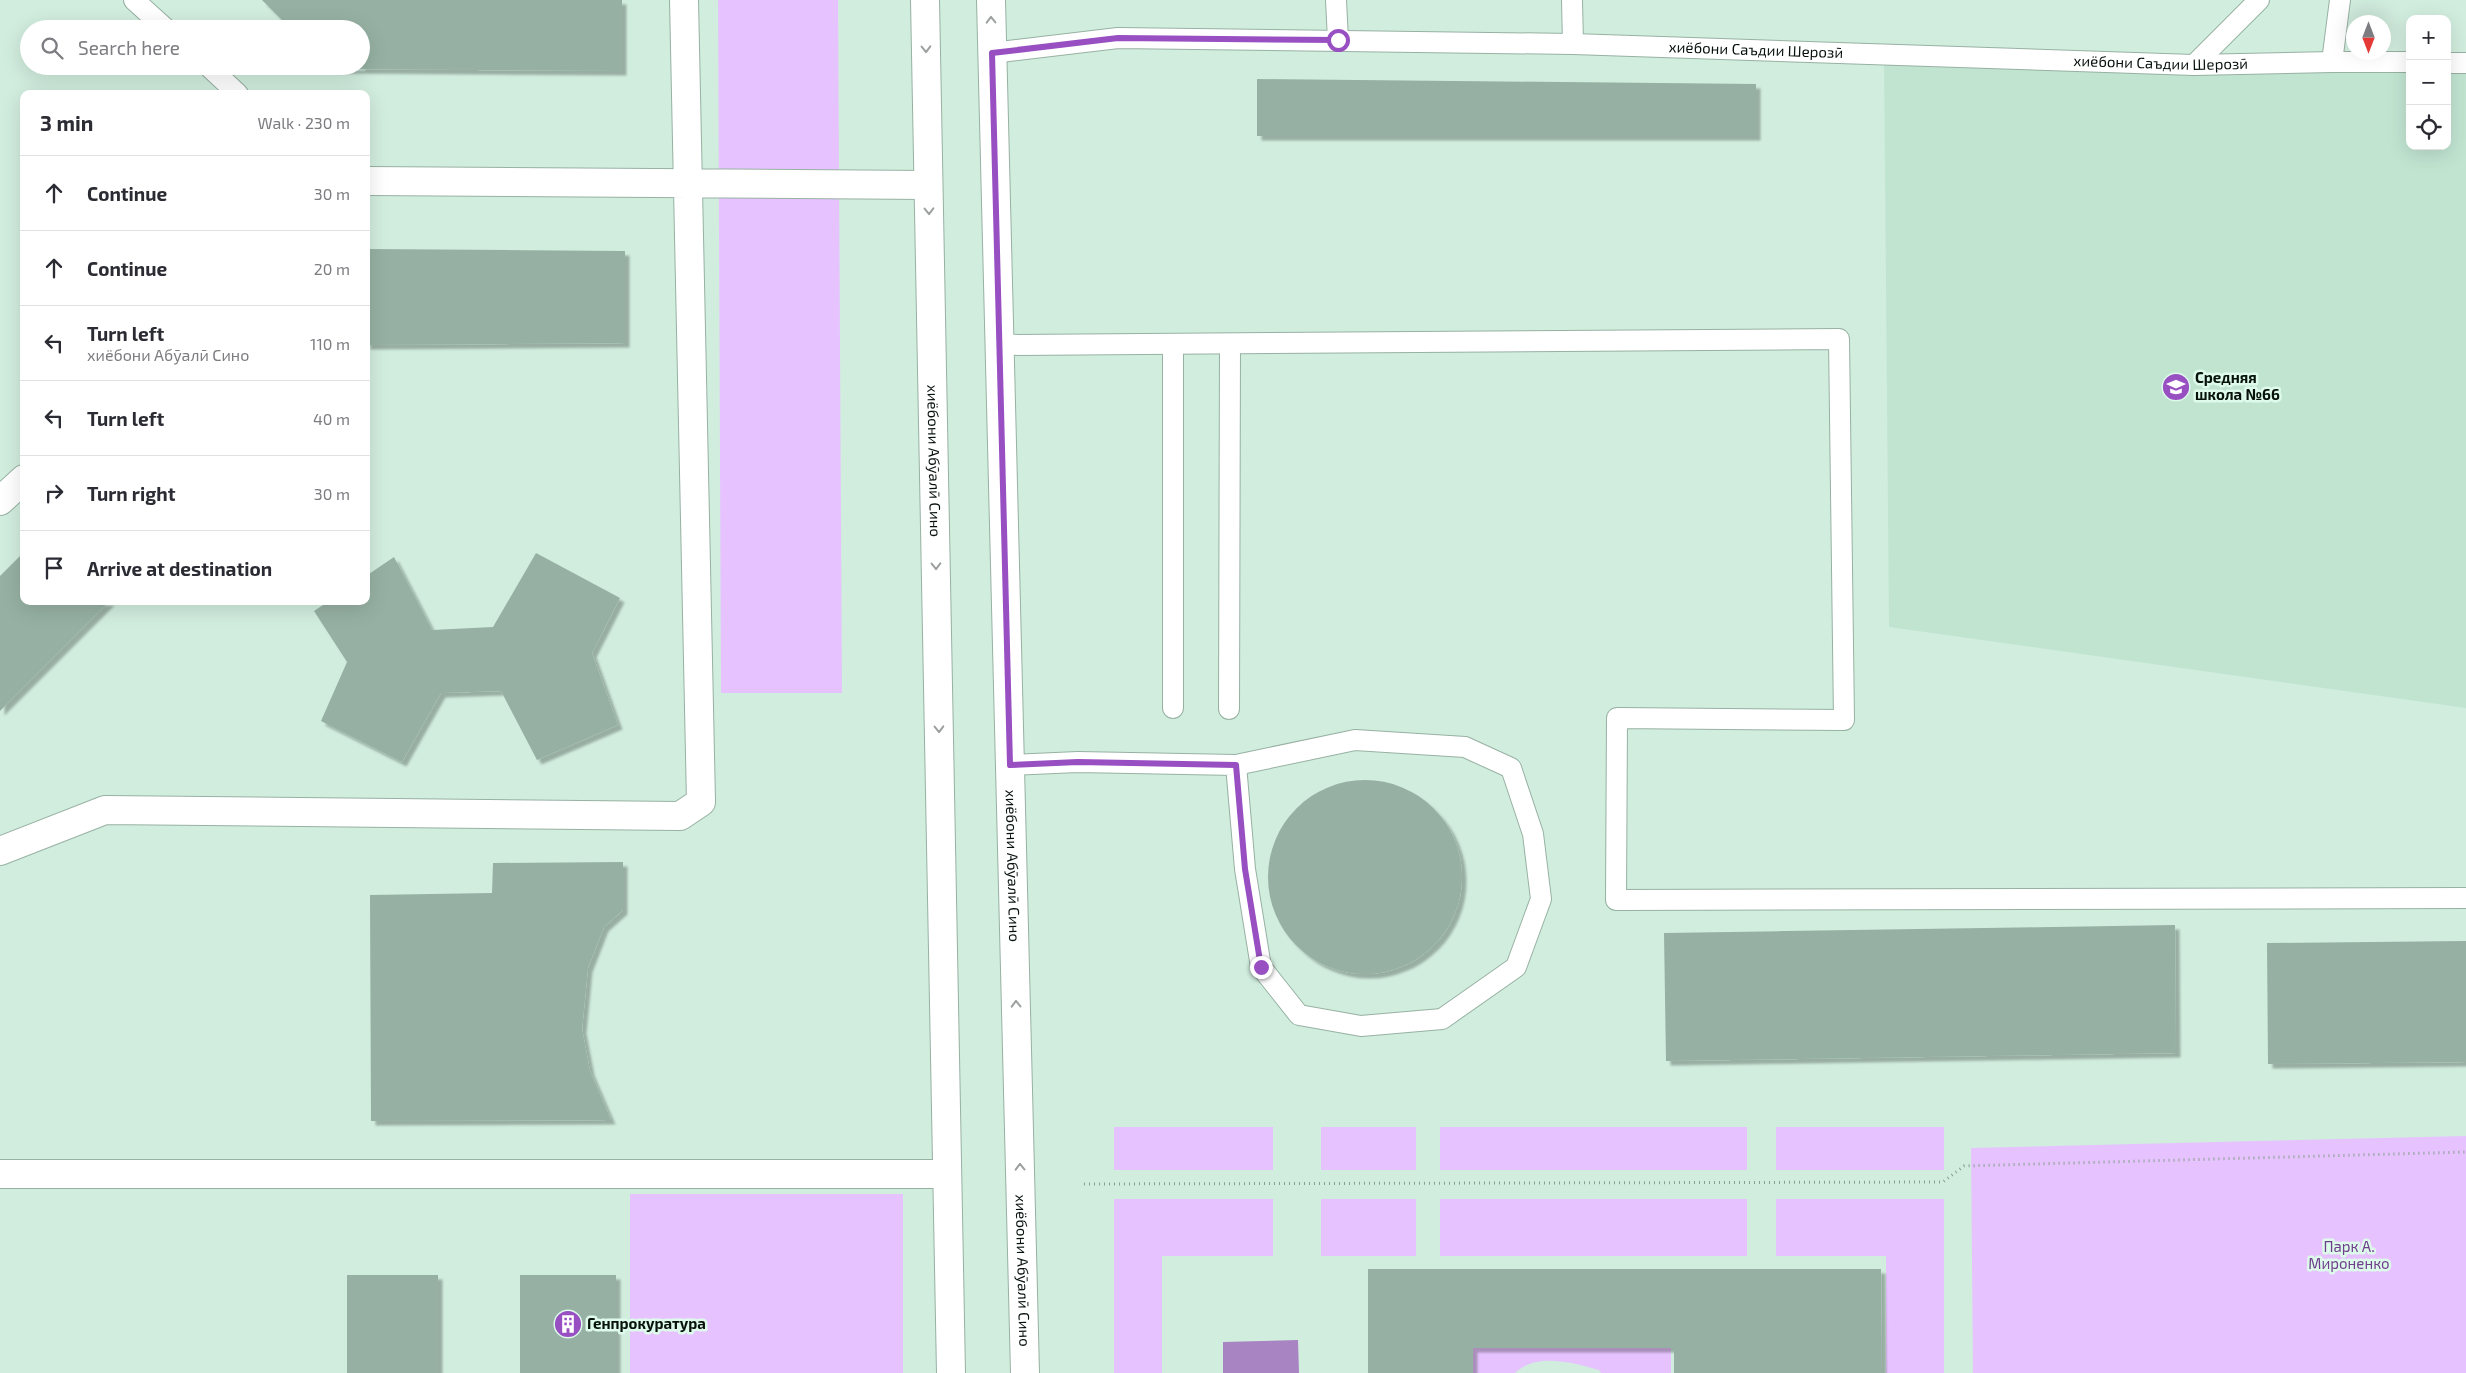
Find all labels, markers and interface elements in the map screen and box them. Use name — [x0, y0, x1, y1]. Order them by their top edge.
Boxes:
one-way arrow — [986, 15, 996, 23]
north arrow — [2346, 15, 2391, 60]
map controls — [2406, 15, 2451, 150]
button: + — [2406, 15, 2451, 60]
search box — [20, 20, 370, 75]
route start — [1327, 29, 1350, 52]
icon: search — [38, 34, 66, 62]
text: Search here — [78, 36, 180, 59]
street label: хиёбони Саъдии Шерозӣ — [1668, 37, 1844, 61]
one-way arrow — [921, 45, 931, 53]
street label: хиёбони Саъдии Шерозӣ — [2073, 51, 2248, 73]
button: − — [2406, 60, 2451, 105]
button: locate — [2406, 105, 2451, 150]
text: 3 min — [40, 110, 93, 135]
text: Walk · 230 m — [257, 113, 350, 132]
icon: ahead — [40, 179, 68, 207]
text: Continue — [87, 182, 167, 205]
text: 30 m — [314, 184, 350, 203]
one-way arrow — [924, 208, 934, 215]
icon: ahead — [40, 254, 68, 282]
text: Continue — [87, 257, 167, 280]
text: 20 m — [314, 259, 350, 278]
text: Turn left — [87, 322, 164, 345]
icon: left — [40, 329, 68, 357]
text: 110 m — [310, 334, 350, 353]
text: хиёбони Абӯалӣ Сино — [87, 345, 249, 364]
place label: Средняя школа №66 — [2195, 368, 2280, 403]
school or university icon: Средняя школа №66 — [2161, 372, 2191, 402]
street label: хиёбони Абӯалӣ Сино — [924, 385, 945, 537]
icon: left — [40, 404, 68, 432]
text: Turn left — [87, 407, 164, 430]
text: 40 m — [313, 409, 350, 428]
icon: right — [40, 479, 68, 507]
text: Turn right — [87, 482, 175, 505]
text: 30 m — [314, 484, 350, 503]
icon: arrive — [40, 554, 68, 582]
text: Arrive at destination — [87, 557, 272, 580]
one-way arrow — [931, 562, 941, 570]
one-way arrow — [934, 725, 944, 733]
street label: хиёбони Абӯалӣ Сино — [1003, 789, 1024, 942]
route end — [1250, 956, 1273, 979]
one-way arrow — [1010, 1000, 1021, 1008]
one-way arrow — [1014, 1163, 1025, 1171]
street label: хиёбони Абӯалӣ Сино — [1013, 1194, 1034, 1347]
park label: Парк А. Мироненко — [2308, 1237, 2390, 1272]
building icon: Генпрокуратура — [553, 1309, 583, 1339]
place label: Генпрокуратура — [587, 1314, 706, 1332]

